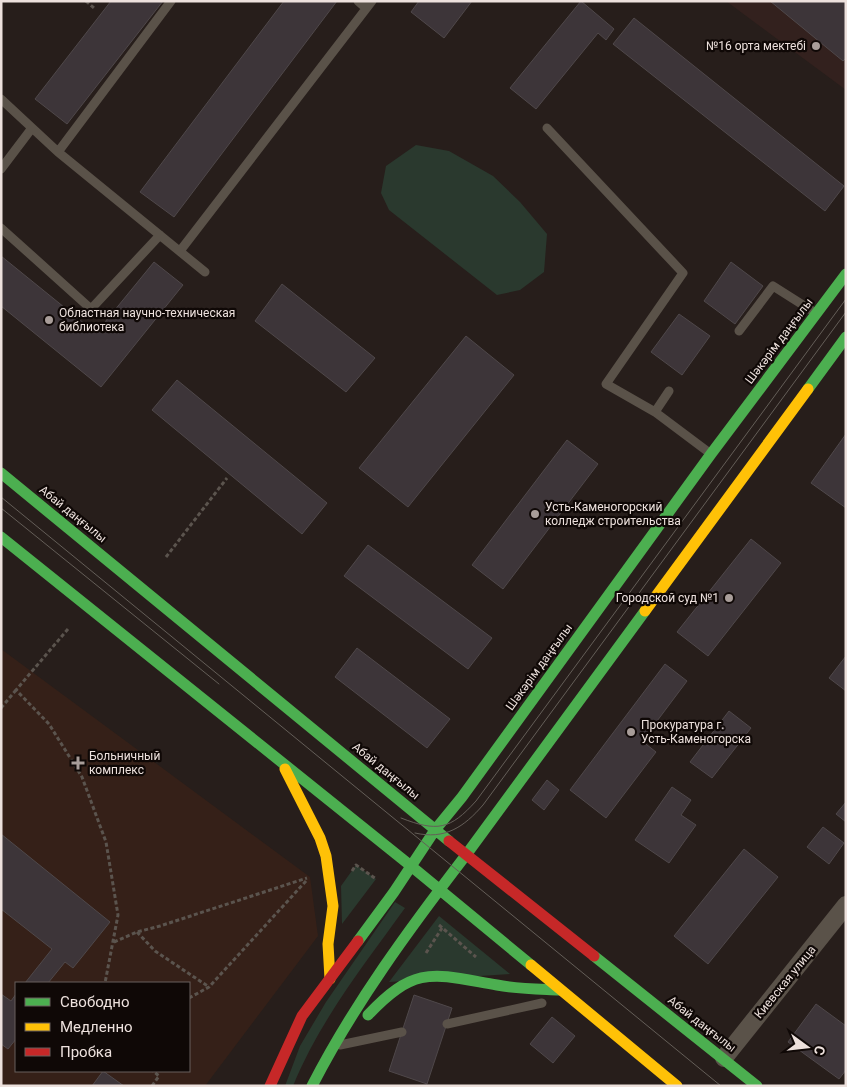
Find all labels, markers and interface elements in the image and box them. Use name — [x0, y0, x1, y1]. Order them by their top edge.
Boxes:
place label: №16 орта мектебі — [706, 39, 806, 53]
marker: №16 орта мектебі — [810, 40, 822, 52]
street label: Шәкәрім даңғылы — [742, 295, 816, 387]
place label: Областная научно-техническая библиотека — [59, 306, 235, 334]
marker: Областная научно-техническая библиотека — [43, 314, 55, 326]
street label: Абай даңғылы — [37, 483, 109, 545]
place label: Усть-Каменогорский колледж строительства — [545, 500, 681, 528]
marker: Усть-Каменогорский колледж строительства — [529, 508, 541, 520]
place label: Городской суд №1 — [616, 591, 719, 605]
marker: Городской суд №1 — [723, 592, 735, 604]
street label: Шәкәрім даңғылы — [503, 621, 575, 713]
place label: Прокуратура г. Усть-Каменогорска — [641, 718, 751, 746]
marker: Прокуратура г. Усть-Каменогорска — [625, 726, 637, 738]
street label: Абай даңғылы — [350, 740, 422, 802]
place label: Больничный комплекс — [89, 749, 160, 777]
marker: Больничный комплекс — [71, 756, 85, 770]
street label: Киевская улица — [751, 943, 819, 1021]
legend — [15, 982, 190, 1072]
text: Свободно — [60, 993, 129, 1011]
street label: Абай даңғылы — [665, 993, 739, 1055]
text: Медленно — [60, 1018, 133, 1036]
north arrow — [782, 1022, 832, 1072]
text: Пробка — [60, 1043, 112, 1061]
text: С — [811, 1044, 828, 1057]

